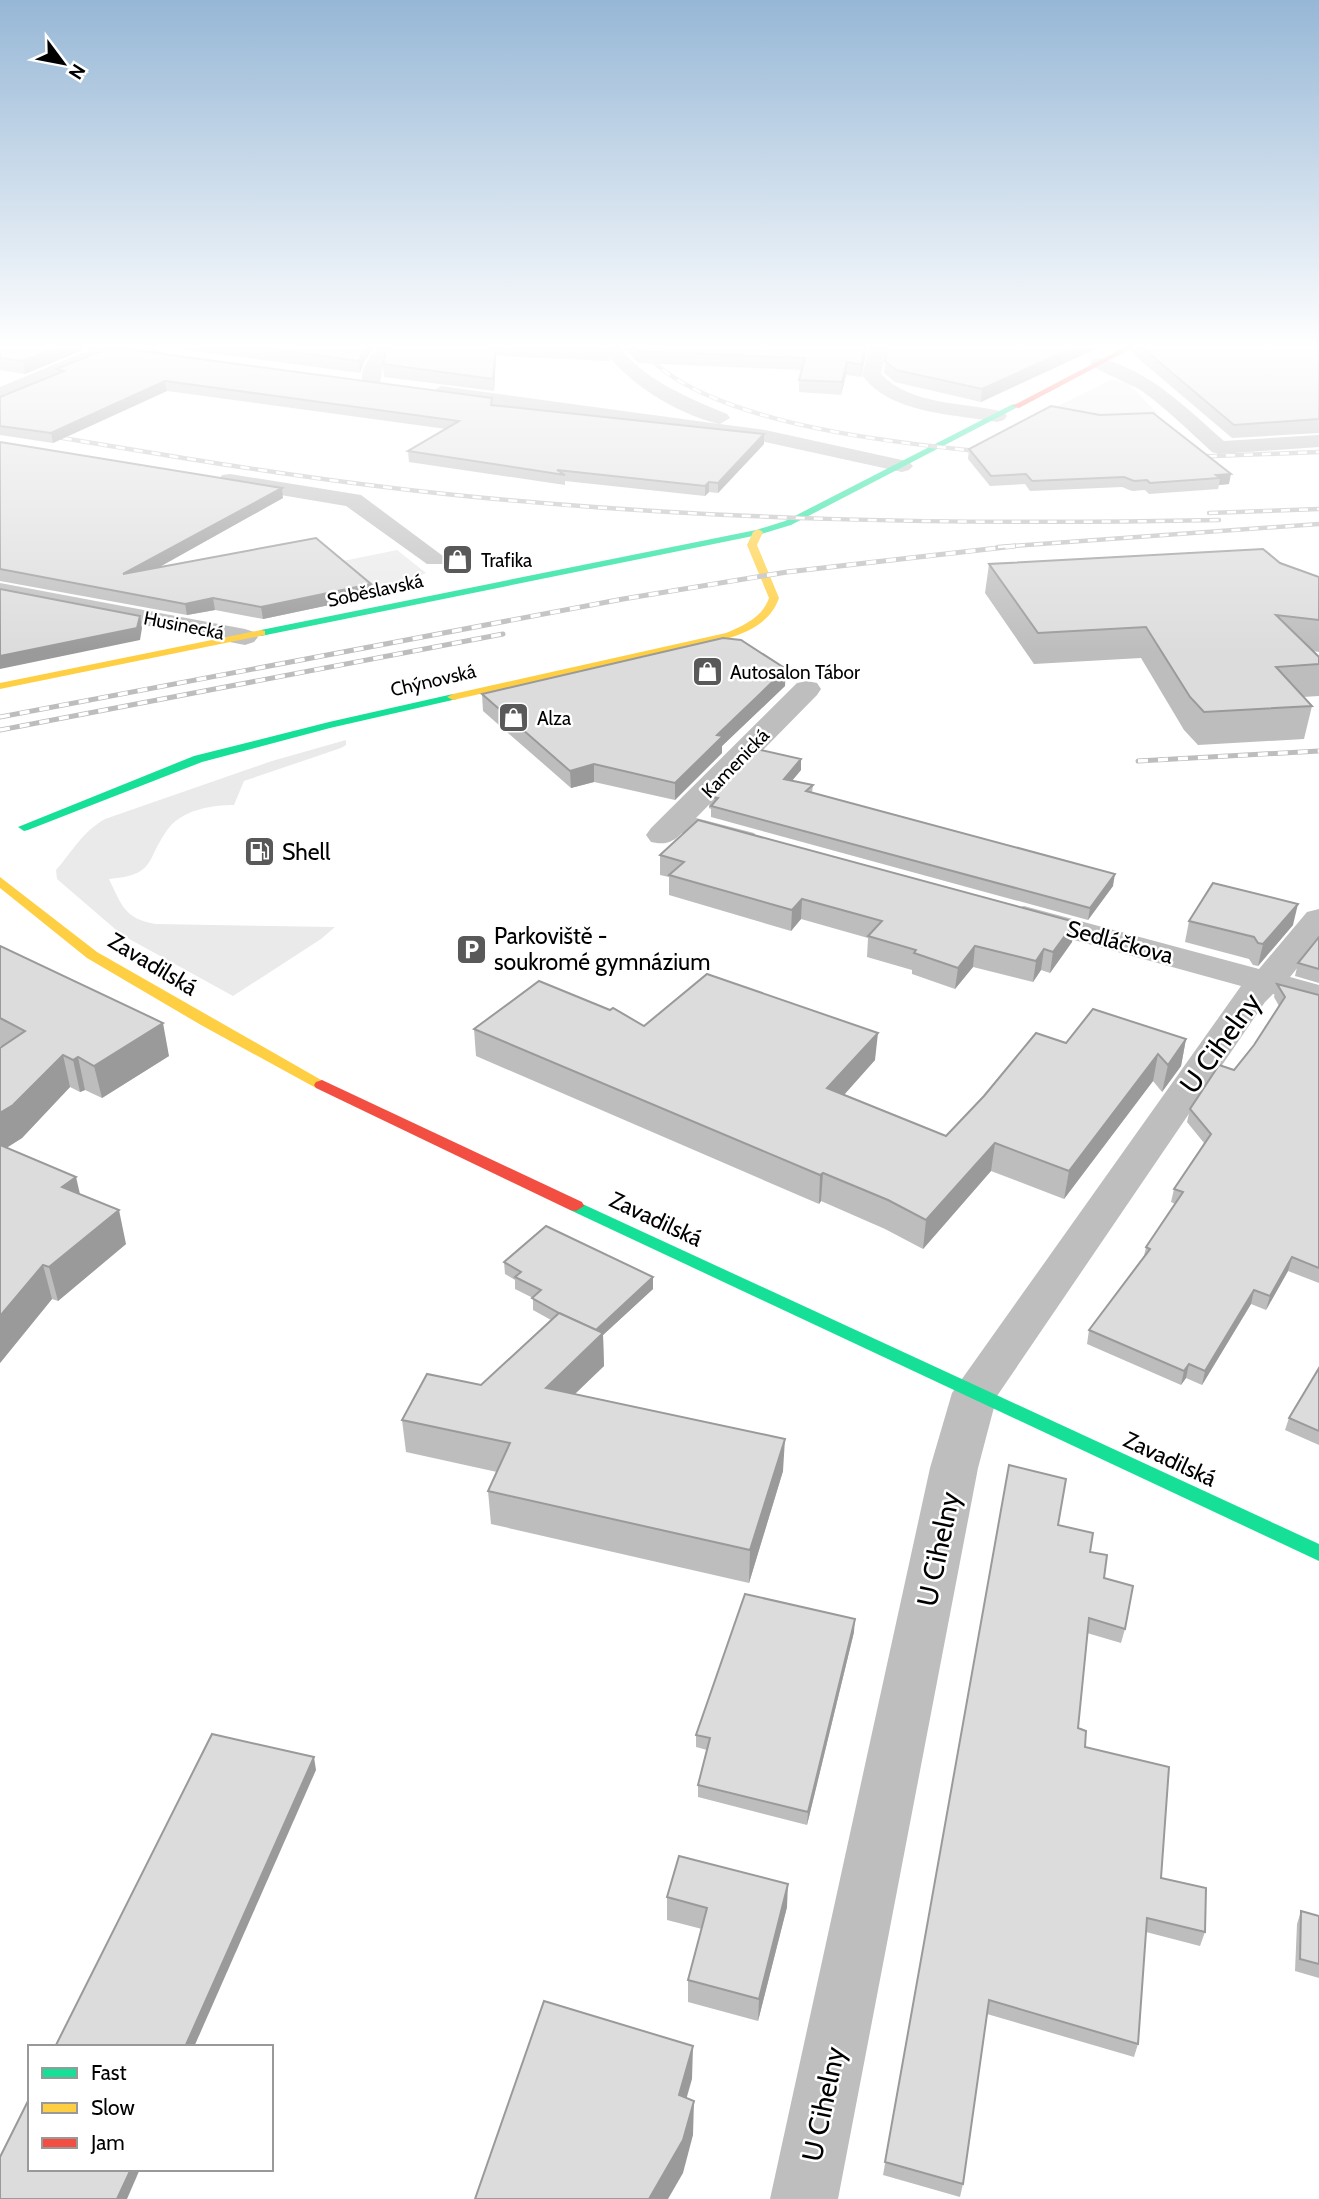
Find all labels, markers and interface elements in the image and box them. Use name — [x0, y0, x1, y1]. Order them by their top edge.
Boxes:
north arrow — [28, 28, 98, 98]
text: N — [64, 60, 90, 84]
shop icon: Trafika — [441, 543, 475, 577]
place label: Trafika — [481, 549, 532, 572]
street label: Soběslavská — [325, 569, 425, 612]
street label: Husinecká — [142, 606, 226, 645]
shop icon: Autosalon Tábor — [690, 655, 724, 689]
street label: Chýnovská — [388, 660, 478, 701]
place label: Autosalon Tábor — [730, 661, 860, 684]
shop icon: Alza — [497, 701, 531, 735]
place label: Alza — [537, 707, 571, 730]
street label: Kamenická — [697, 724, 774, 803]
fuel station icon: Shell — [242, 835, 276, 869]
place label: Shell — [282, 838, 331, 866]
street label: Sedláčkova — [1064, 914, 1176, 970]
place label: Parkoviště - soukromé gymnázium — [494, 922, 710, 976]
street label: Zavadilská — [103, 926, 203, 1002]
parking icon: Parkoviště - soukromé gymnázium — [454, 932, 488, 966]
street label: U Cihelny — [1172, 986, 1268, 1100]
street label: Zavadilská — [605, 1185, 707, 1253]
street label: Zavadilská — [1119, 1425, 1221, 1493]
street label: U Cihelny — [909, 1489, 967, 1609]
street label: U Cihelny — [794, 2044, 852, 2164]
legend — [28, 2045, 273, 2171]
text: Fast — [91, 2060, 127, 2085]
text: Slow — [91, 2095, 135, 2120]
text: Jam — [90, 2130, 125, 2155]

